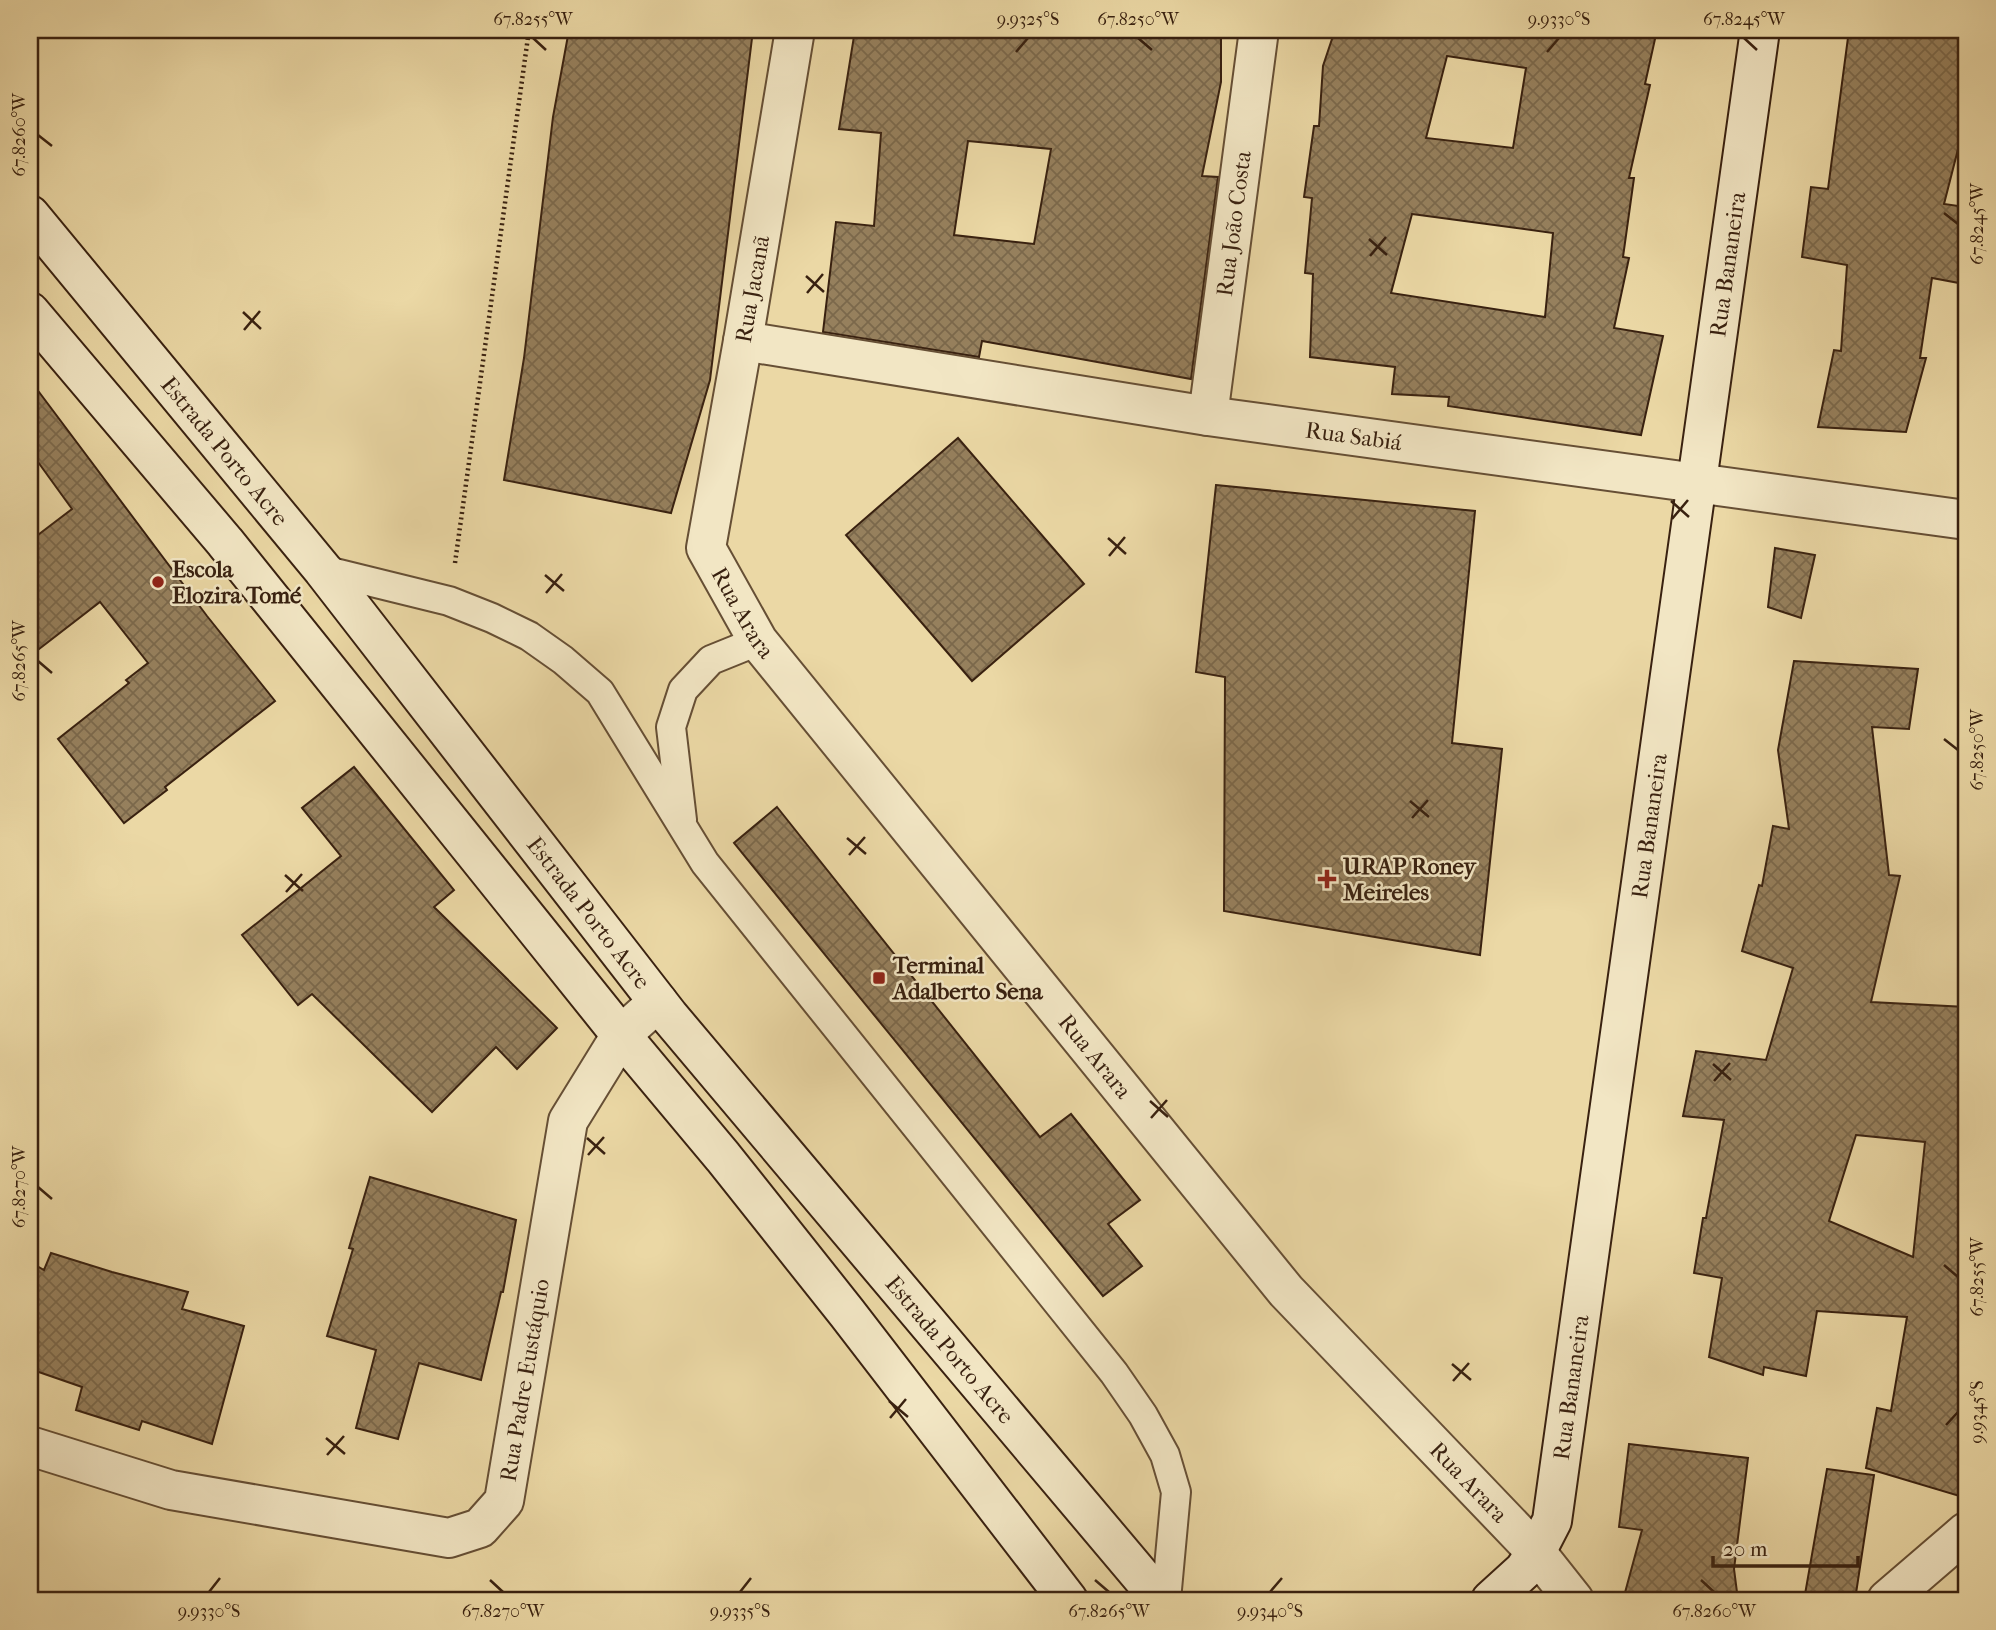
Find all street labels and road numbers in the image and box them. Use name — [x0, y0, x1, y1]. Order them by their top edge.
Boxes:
street label: Rua João Costa — [1211, 149, 1257, 298]
street label: Rua Bananeira — [1704, 190, 1751, 339]
street label: Rua Jacanã — [730, 233, 775, 345]
street label: Estrada Porto Acre — [155, 371, 294, 531]
street label: Rua Sabiá — [1304, 417, 1404, 456]
street label: Rua Arara — [706, 563, 780, 664]
street label: Rua Bananeira — [1626, 751, 1673, 900]
street label: Estrada Porto Acre — [521, 832, 656, 994]
street label: Rua Arara — [1053, 1009, 1137, 1104]
street label: Estrada Porto Acre — [880, 1270, 1020, 1429]
street label: Rua Padre Eustáquio — [494, 1277, 555, 1484]
street label: Rua Bananeira — [1548, 1313, 1595, 1462]
street label: Rua Arara — [1424, 1437, 1513, 1528]

